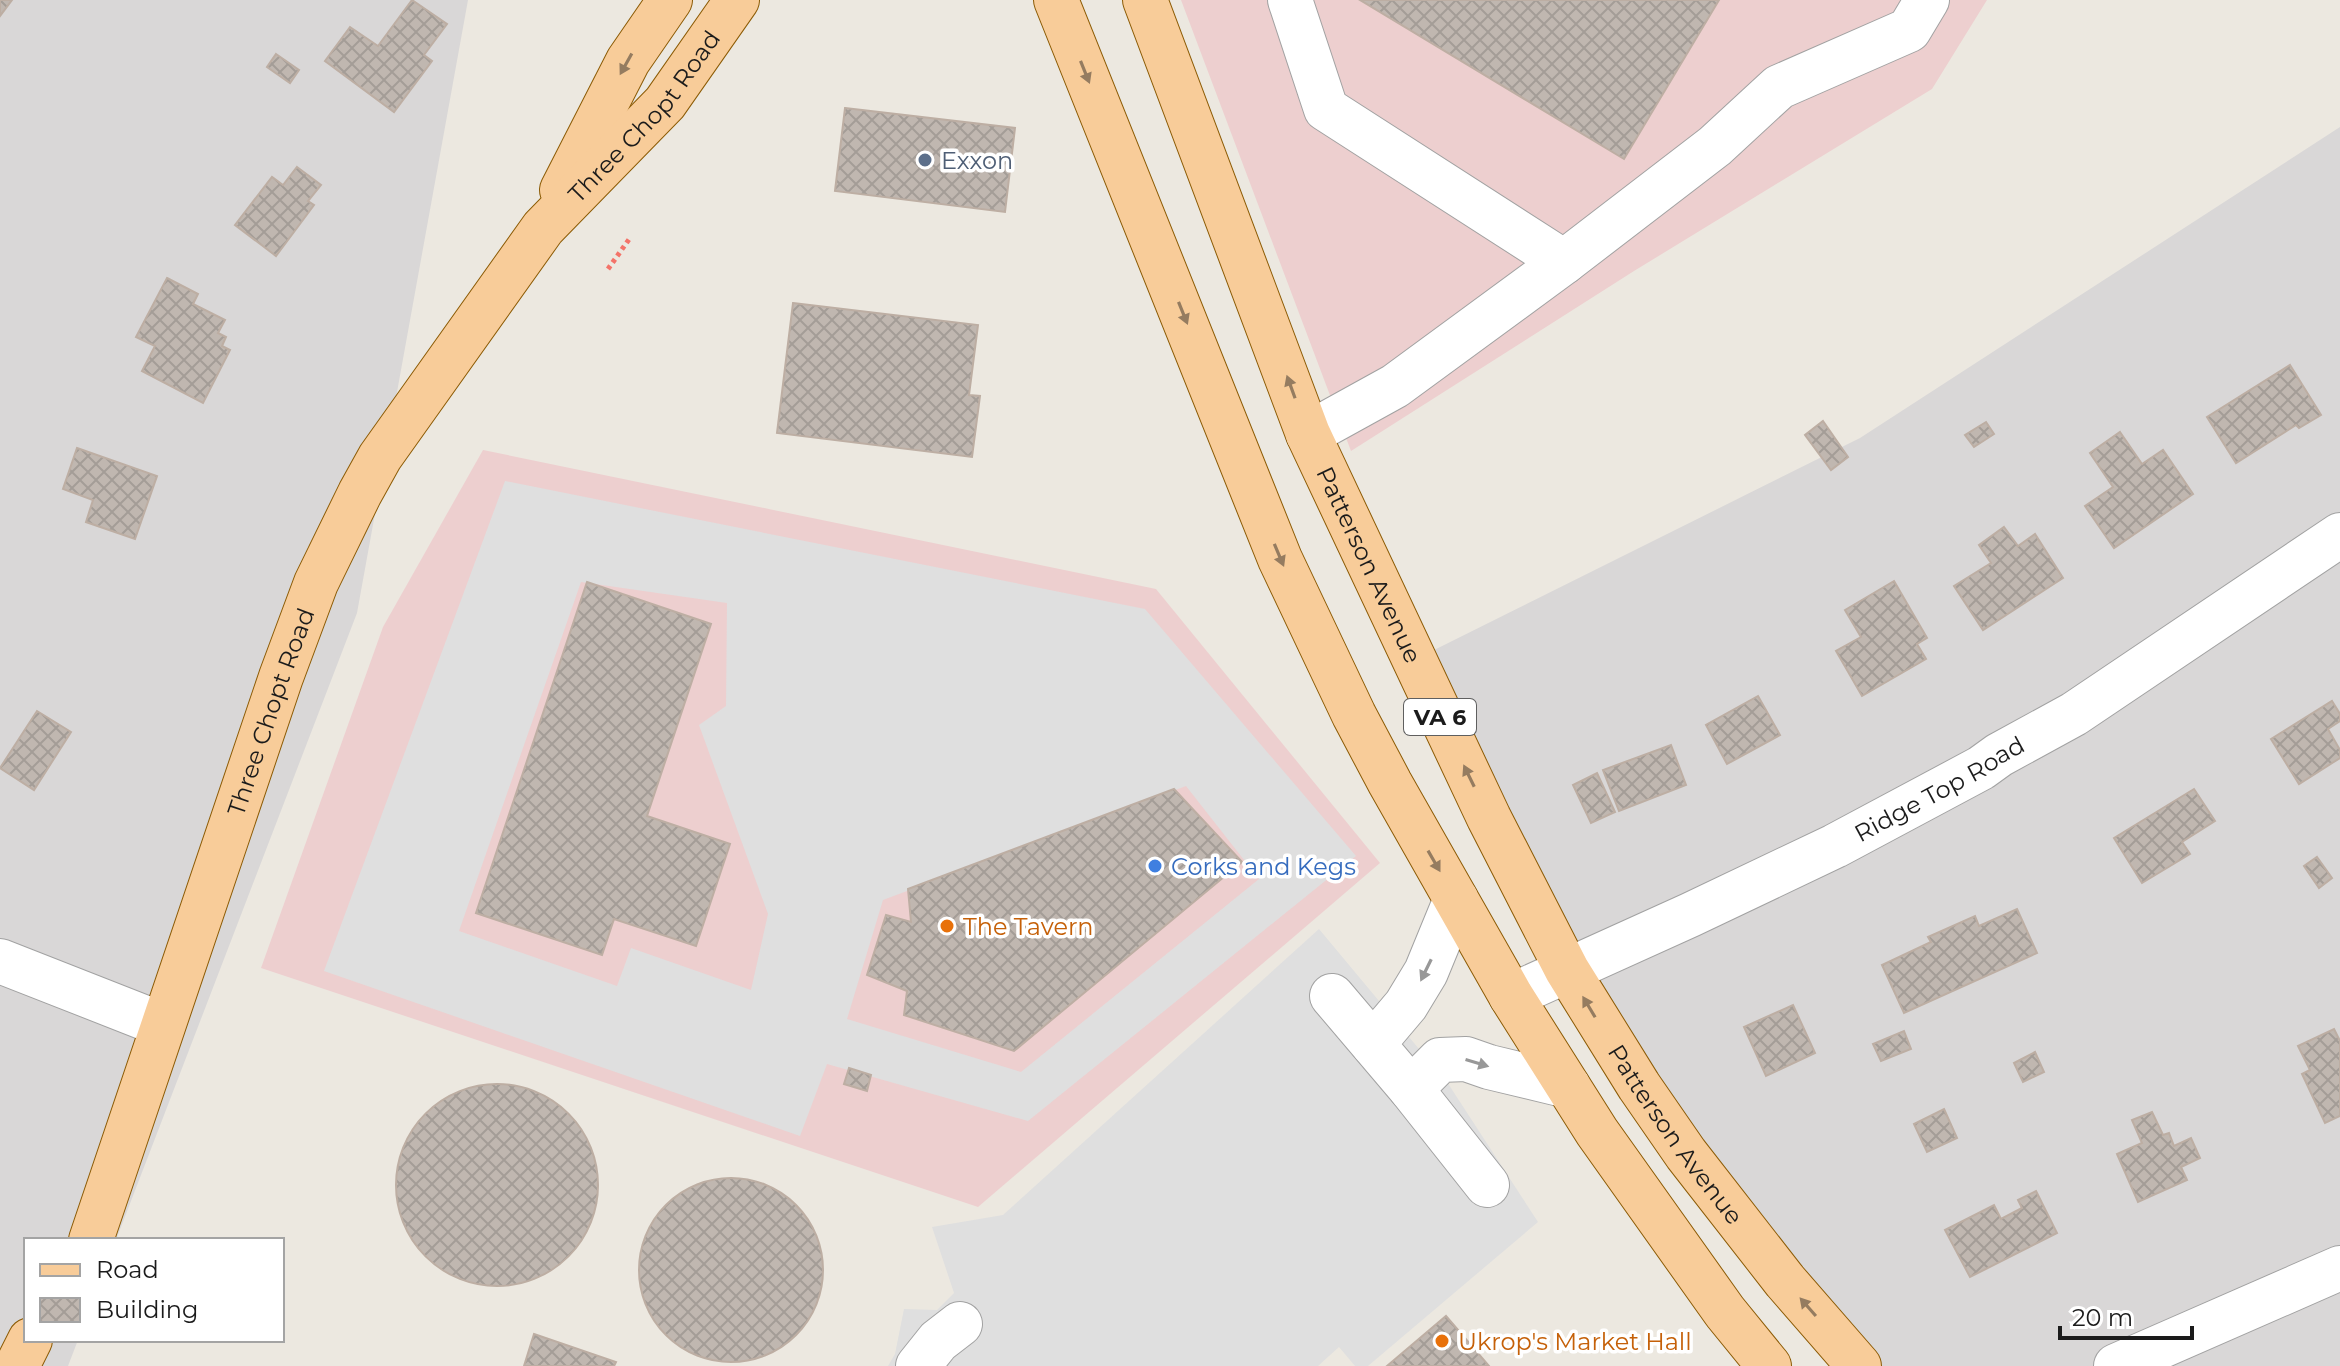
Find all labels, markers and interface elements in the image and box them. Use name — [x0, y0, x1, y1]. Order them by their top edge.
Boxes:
street label: Three Chopt Road — [562, 25, 726, 208]
one-way arrow — [620, 53, 633, 76]
one-way arrow — [1079, 60, 1092, 84]
place label: Exxon — [941, 146, 1013, 175]
marker: Exxon — [916, 151, 934, 169]
one-way arrow — [1177, 301, 1190, 325]
one-way arrow — [1284, 375, 1296, 399]
street label: Patterson Avenue — [1311, 462, 1428, 667]
one-way arrow — [1272, 543, 1285, 567]
street label: Three Chopt Road — [221, 604, 320, 819]
road number: VA 6 — [1404, 699, 1476, 735]
street label: Ridge Top Road — [1849, 730, 2029, 848]
one-way arrow — [1462, 765, 1476, 788]
one-way arrow — [1427, 850, 1441, 872]
place label: Corks and Kegs — [1171, 852, 1356, 881]
marker: Corks and Kegs — [1146, 857, 1164, 875]
place label: The Tavern — [963, 912, 1094, 941]
marker: The Tavern — [938, 917, 956, 935]
one-way arrow — [1419, 959, 1433, 982]
one-way arrow — [1583, 996, 1597, 1018]
street label: Patterson Avenue — [1602, 1039, 1750, 1230]
one-way arrow — [1465, 1057, 1489, 1070]
legend — [24, 1238, 284, 1342]
text: Road — [96, 1255, 159, 1284]
scale bar — [2060, 1290, 2192, 1340]
text: Building — [96, 1295, 199, 1324]
one-way arrow — [1800, 1297, 1817, 1317]
text: 20 m — [2072, 1303, 2133, 1332]
place label: Ukrop's Market Hall — [1458, 1327, 1692, 1356]
marker: Ukrop's Market Hall — [1433, 1332, 1451, 1350]

